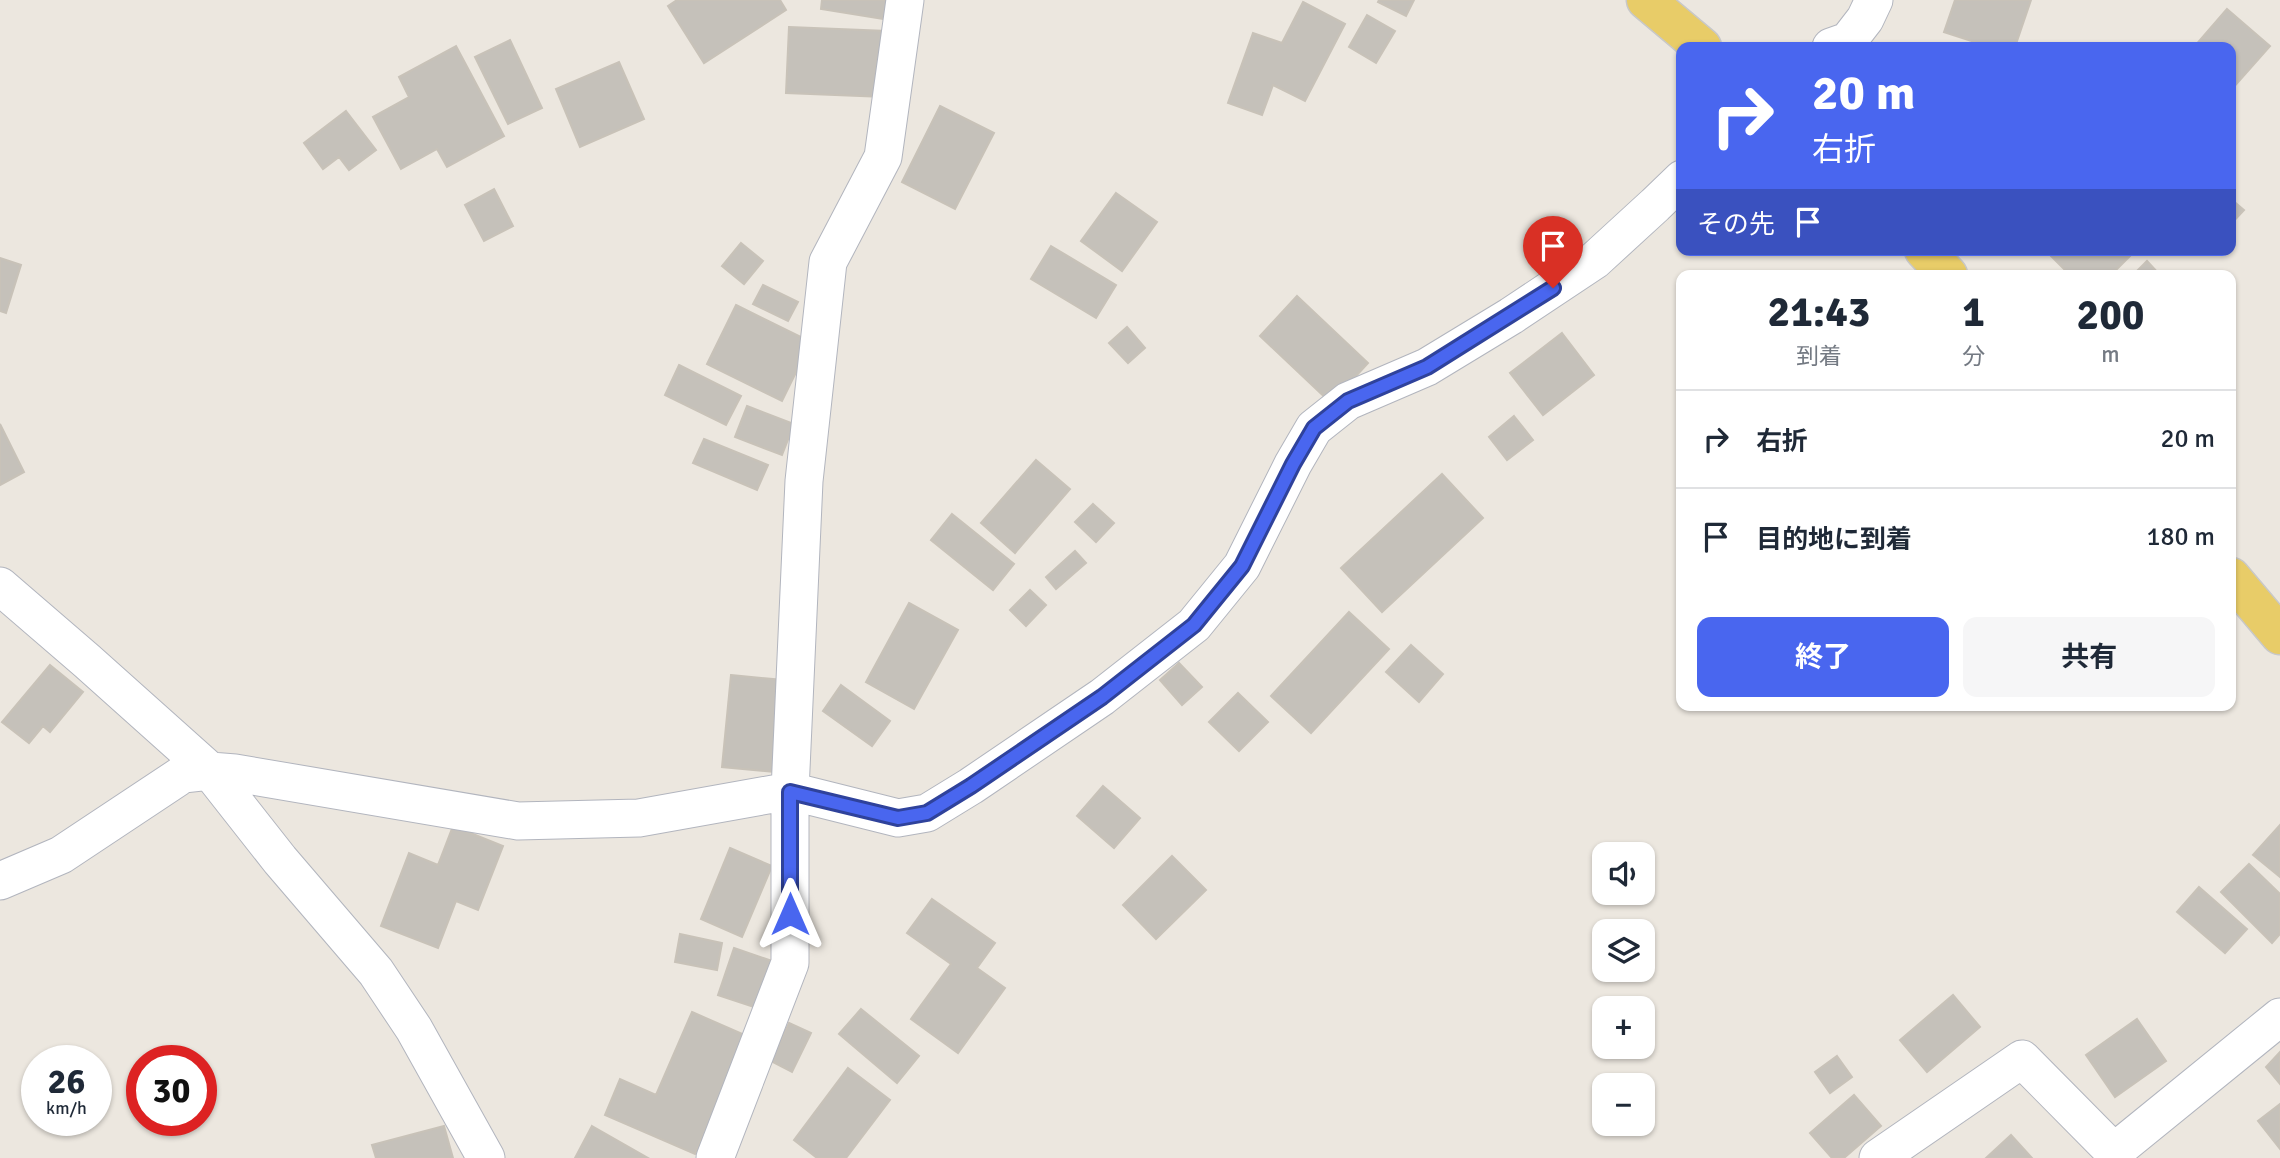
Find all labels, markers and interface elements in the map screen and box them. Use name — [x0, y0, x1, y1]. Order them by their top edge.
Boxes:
text: 20 m — [1812, 63, 1915, 123]
icon: right — [1697, 70, 1788, 161]
text: 右折 — [1812, 130, 1876, 169]
icon: arrive — [1789, 203, 1827, 241]
text: その先 — [1697, 209, 1775, 241]
pin — [1523, 216, 1583, 288]
icon: arrive — [1534, 227, 1572, 265]
text: 21:43 — [1767, 287, 1871, 338]
text: 1 — [1962, 287, 1985, 338]
text: 200 — [2076, 290, 2145, 341]
text: m — [2101, 340, 2120, 369]
text: 到着 — [1796, 342, 1842, 371]
text: 分 — [1962, 342, 1985, 371]
icon: right — [1697, 420, 1735, 458]
text: 20 m — [2160, 423, 2215, 455]
text: 右折 — [1756, 426, 1808, 458]
icon: arrive — [1697, 518, 1735, 556]
text: 180 m — [2146, 521, 2215, 553]
text: 目的地に到着 — [1756, 524, 1912, 556]
button: 終了 — [1697, 617, 1949, 697]
button: 共有 — [1963, 617, 2215, 697]
map controls — [1592, 842, 1655, 1136]
button: sound — [1592, 842, 1655, 905]
position arrow — [753, 877, 827, 951]
button: layers — [1592, 919, 1655, 982]
button: + — [1592, 996, 1655, 1059]
speed limit sign: 30 — [126, 1045, 217, 1136]
text: 26 — [48, 1060, 85, 1103]
button: − — [1592, 1073, 1655, 1136]
text: km/h — [46, 1097, 87, 1119]

